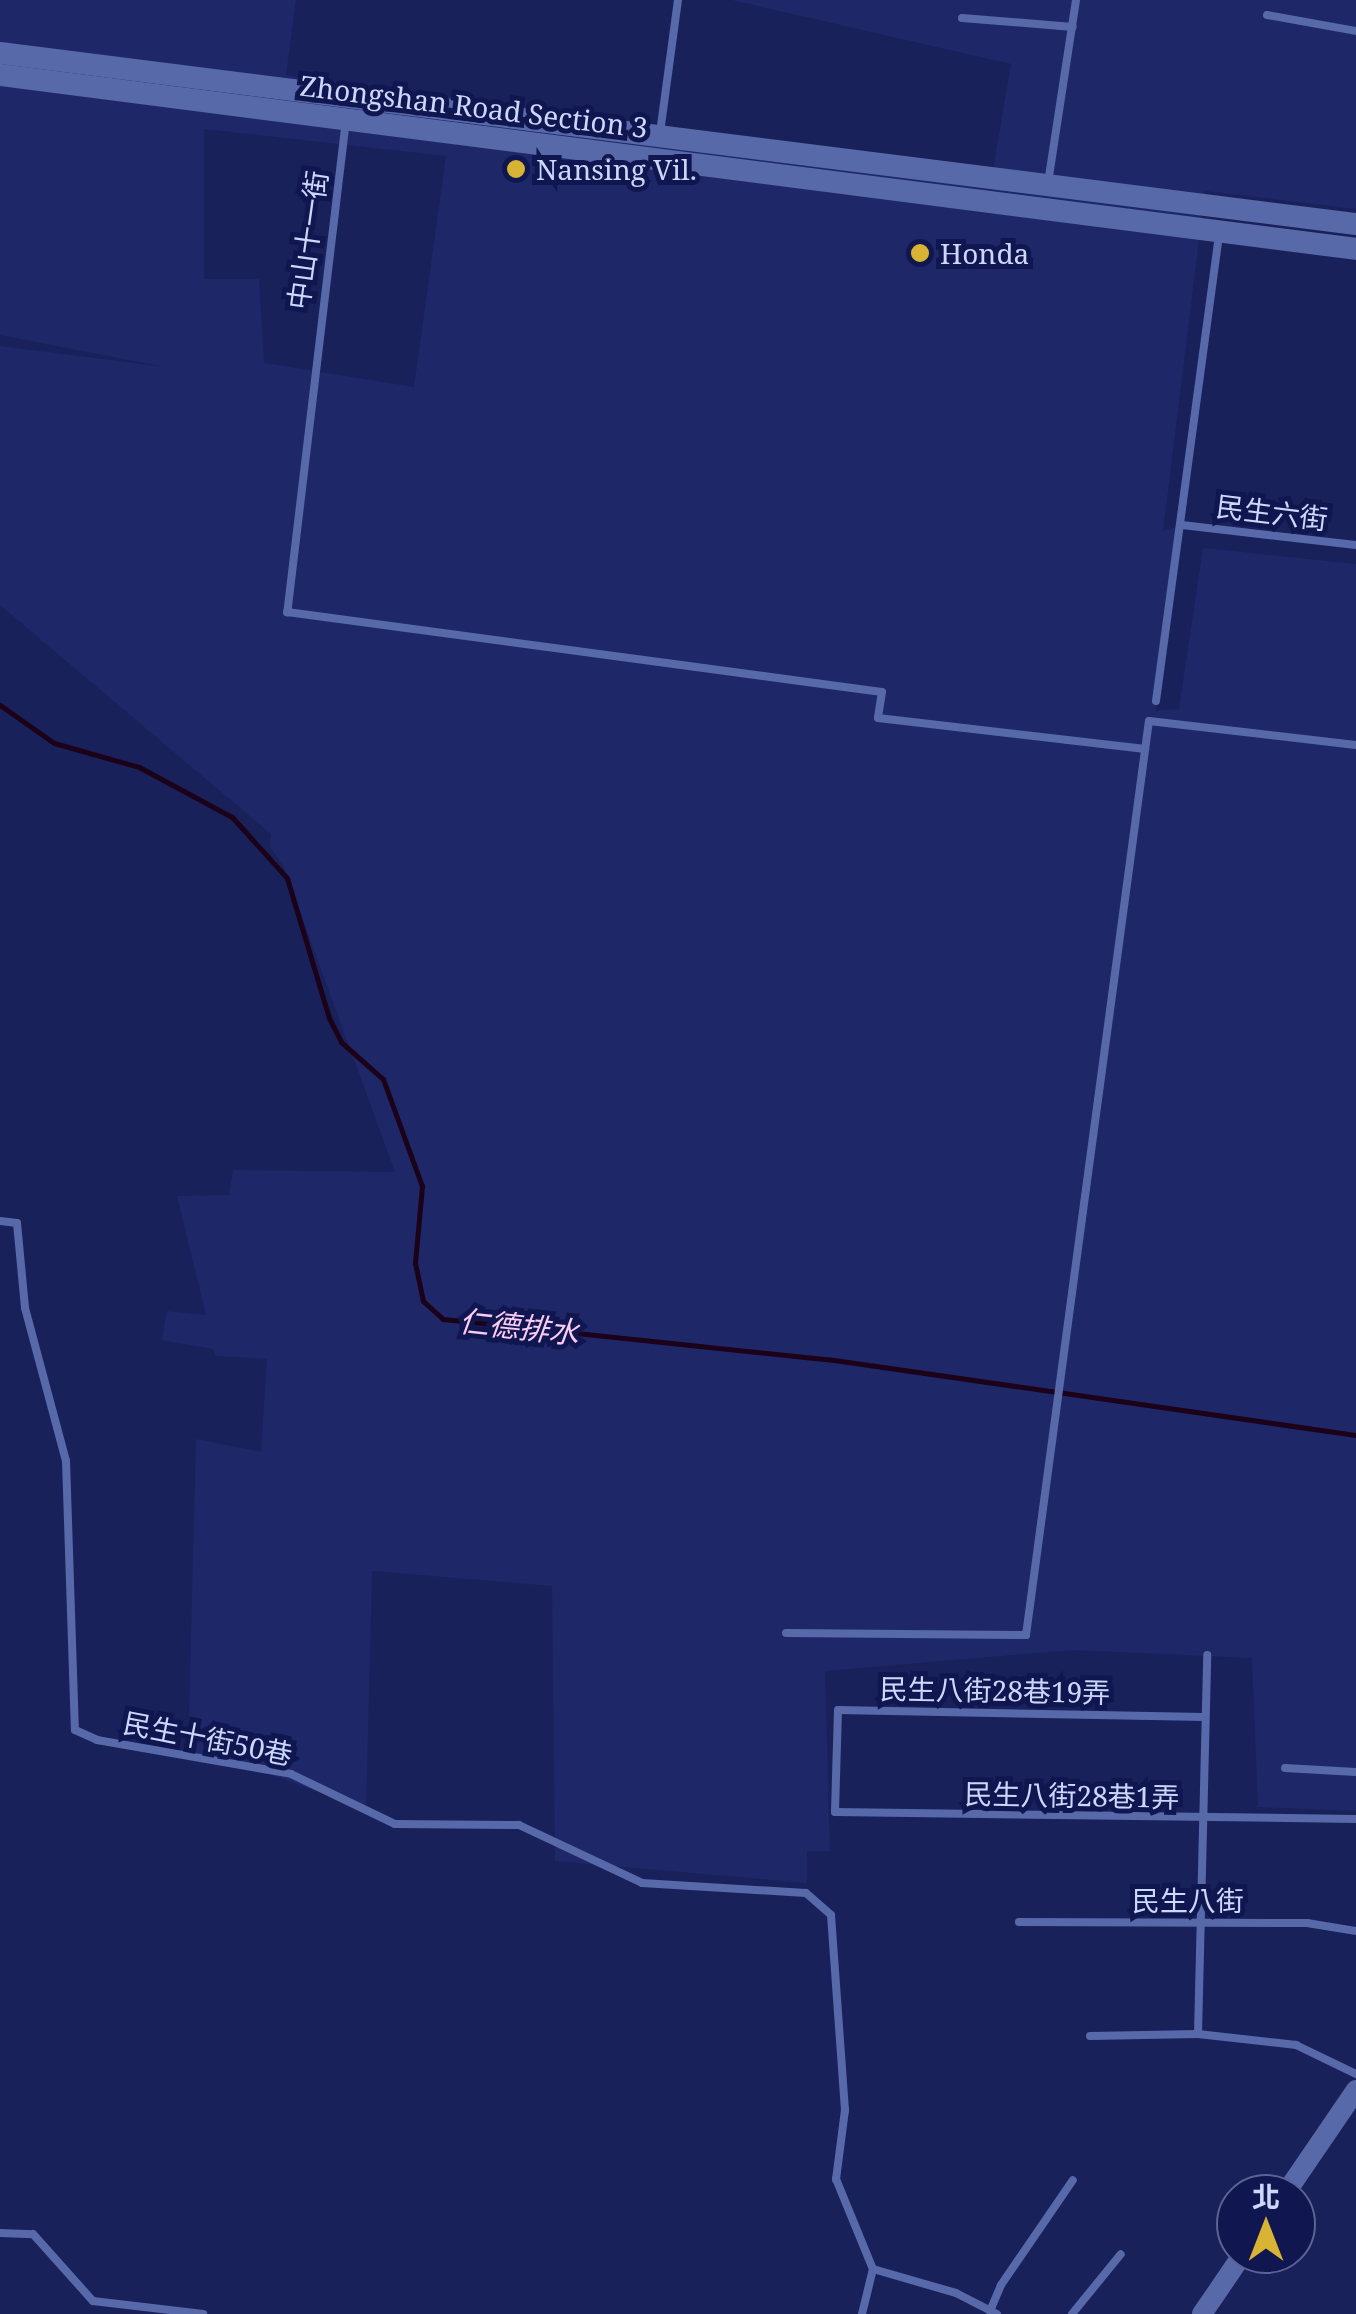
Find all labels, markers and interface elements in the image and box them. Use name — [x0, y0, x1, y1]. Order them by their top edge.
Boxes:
street label: Zhongshan Road Section 3 — [298, 68, 650, 144]
place label: Nansing Vil. — [536, 152, 697, 186]
marker: Nansing Vil. — [505, 158, 527, 180]
street label: 中山十一街 — [281, 168, 333, 312]
place label: Honda — [940, 236, 1029, 270]
marker: Honda — [909, 242, 931, 264]
street label: 民生六街 — [1214, 489, 1330, 535]
water label: 仁德排水 — [457, 1303, 581, 1351]
street label: 民生八街28巷19弄 — [879, 1671, 1111, 1709]
street label: 民生十街50巷 — [121, 1705, 295, 1771]
street label: 民生八街28巷1弄 — [964, 1776, 1180, 1814]
street label: 民生八街 — [1132, 1883, 1244, 1917]
north arrow — [1216, 2174, 1316, 2274]
text: 北 — [1252, 2177, 1280, 2215]

